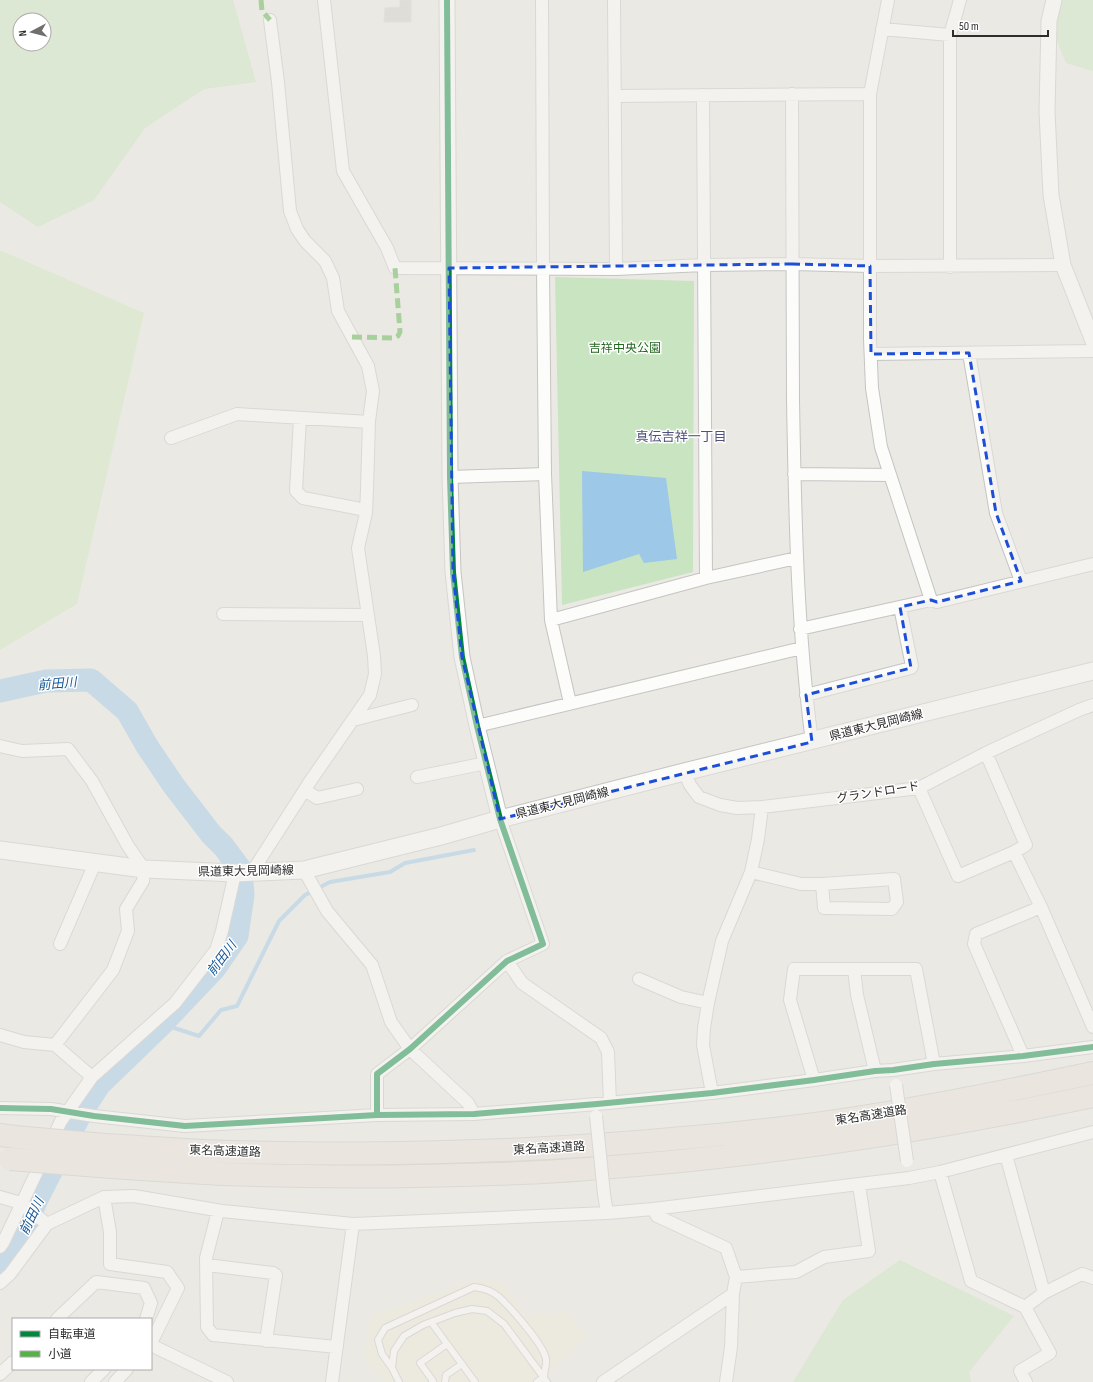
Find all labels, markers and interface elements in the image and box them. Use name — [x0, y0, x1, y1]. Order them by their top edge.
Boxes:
north arrow — [12, 12, 52, 52]
scale bar — [953, 12, 1048, 38]
text: 50 m — [959, 19, 979, 34]
text: N — [16, 29, 29, 37]
park label: 吉祥中央公園 — [589, 341, 661, 356]
district label: 真伝吉祥一丁目 — [635, 429, 727, 445]
water label: 前田川 — [37, 674, 79, 694]
street label: 県道東大見岡崎線 — [828, 707, 925, 744]
street label: グランドロード — [835, 779, 921, 806]
street label: 県道東大見岡崎線 — [514, 785, 611, 822]
street label: 県道東大見岡崎線 — [198, 863, 294, 880]
water label: 前田川 — [204, 937, 241, 979]
street label: 東名高速道路 — [834, 1102, 908, 1129]
street label: 東名高速道路 — [513, 1139, 585, 1158]
street label: 東名高速道路 — [189, 1143, 261, 1160]
water label: 前田川 — [16, 1194, 49, 1237]
legend — [12, 1318, 152, 1370]
text: 自転車道 — [48, 1327, 96, 1342]
text: 小道 — [48, 1347, 72, 1362]

